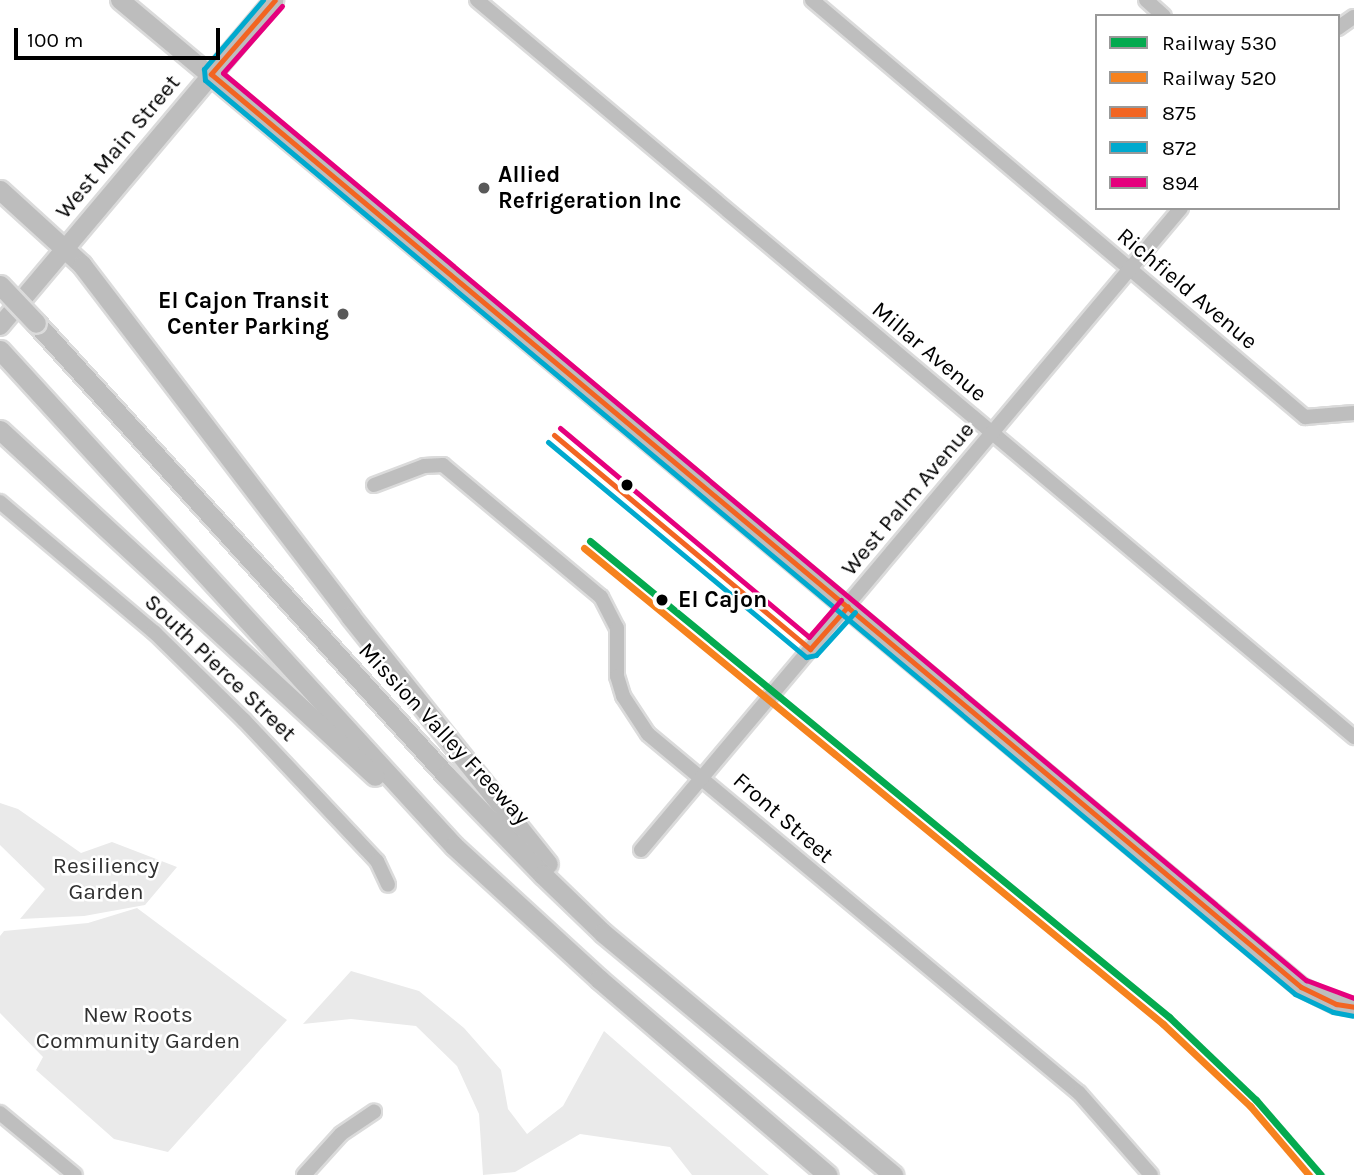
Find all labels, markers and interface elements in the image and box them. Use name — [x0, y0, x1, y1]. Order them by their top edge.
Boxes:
scale bar — [18, 14, 224, 58]
legend — [1095, 14, 1340, 210]
text: 100 m — [27, 28, 84, 52]
text: Railway 530 — [1162, 31, 1277, 55]
text: Railway 520 — [1162, 66, 1277, 90]
street label: West Main Street — [50, 69, 186, 225]
text: 875 — [1162, 101, 1197, 125]
text: 872 — [1162, 136, 1197, 160]
place label: Allied Refrigeration Inc — [498, 161, 681, 215]
text: 894 — [1162, 171, 1199, 195]
marker: Allied Refrigeration Inc — [476, 180, 492, 196]
street label: Richfield Avenue — [1111, 222, 1263, 356]
place label: El Cajon Transit Center Parking — [158, 287, 329, 341]
street label: Millar Avenue — [866, 296, 992, 408]
marker: El Cajon Transit Center Parking — [335, 306, 351, 322]
street label: West Palm Avenue — [836, 416, 980, 582]
unlabelled marker — [620, 478, 634, 492]
place label: El Cajon — [678, 586, 767, 614]
street label: South Pierce Street — [138, 588, 302, 748]
marker: El Cajon — [652, 590, 672, 610]
street label: Mission Valley Freeway — [352, 637, 536, 831]
street label: Front Street — [727, 767, 839, 869]
park label: Resiliency Garden — [53, 852, 159, 906]
park label: New Roots Community Garden — [36, 1001, 240, 1055]

